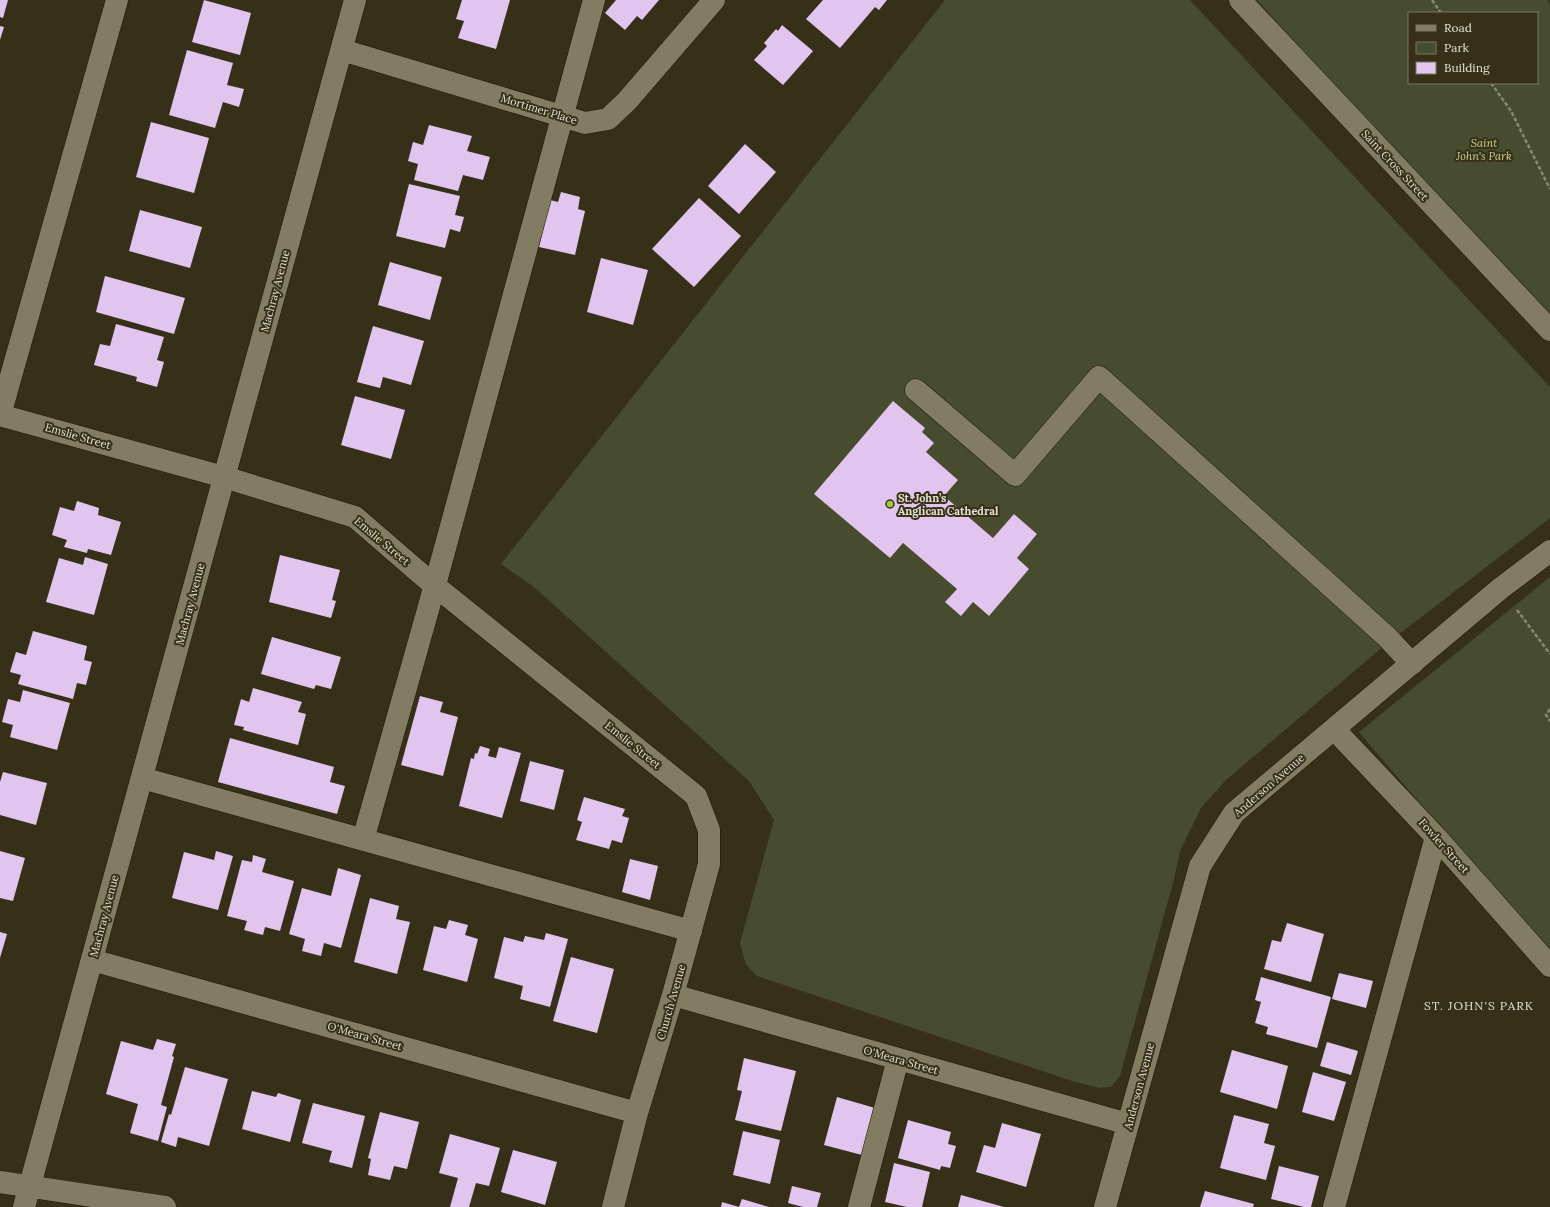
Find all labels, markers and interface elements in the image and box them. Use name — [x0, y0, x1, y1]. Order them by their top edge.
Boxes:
legend — [1408, 12, 1538, 84]
text: Road — [1444, 20, 1472, 35]
text: Park — [1444, 40, 1470, 55]
text: Building — [1444, 60, 1490, 75]
street label: Mortimer Place — [499, 91, 579, 127]
street label: Saint Cross Street — [1359, 127, 1432, 204]
park label: Saint John's Park — [1455, 136, 1512, 163]
street label: Machray Avenue — [257, 248, 293, 334]
street label: Emslie Street — [43, 420, 113, 452]
place label: St. John’s Anglican Cathedral — [898, 491, 999, 518]
marker: St. John’s Anglican Cathedral — [885, 499, 895, 509]
street label: Emslie Street — [351, 514, 413, 569]
street label: Machray Avenue — [172, 561, 208, 647]
street label: Emslie Street — [602, 718, 664, 772]
street label: Anderson Avenue — [1230, 750, 1307, 820]
street label: Fowler Street — [1416, 816, 1473, 877]
street label: Machray Avenue — [86, 873, 122, 959]
street label: Church Avenue — [653, 962, 689, 1042]
district label: ST. JOHN'S PARK — [1424, 998, 1534, 1013]
street label: O'Meara Street — [326, 1019, 405, 1054]
street label: Anderson Avenue — [1120, 1041, 1157, 1132]
street label: O'Meara Street — [862, 1043, 941, 1078]

